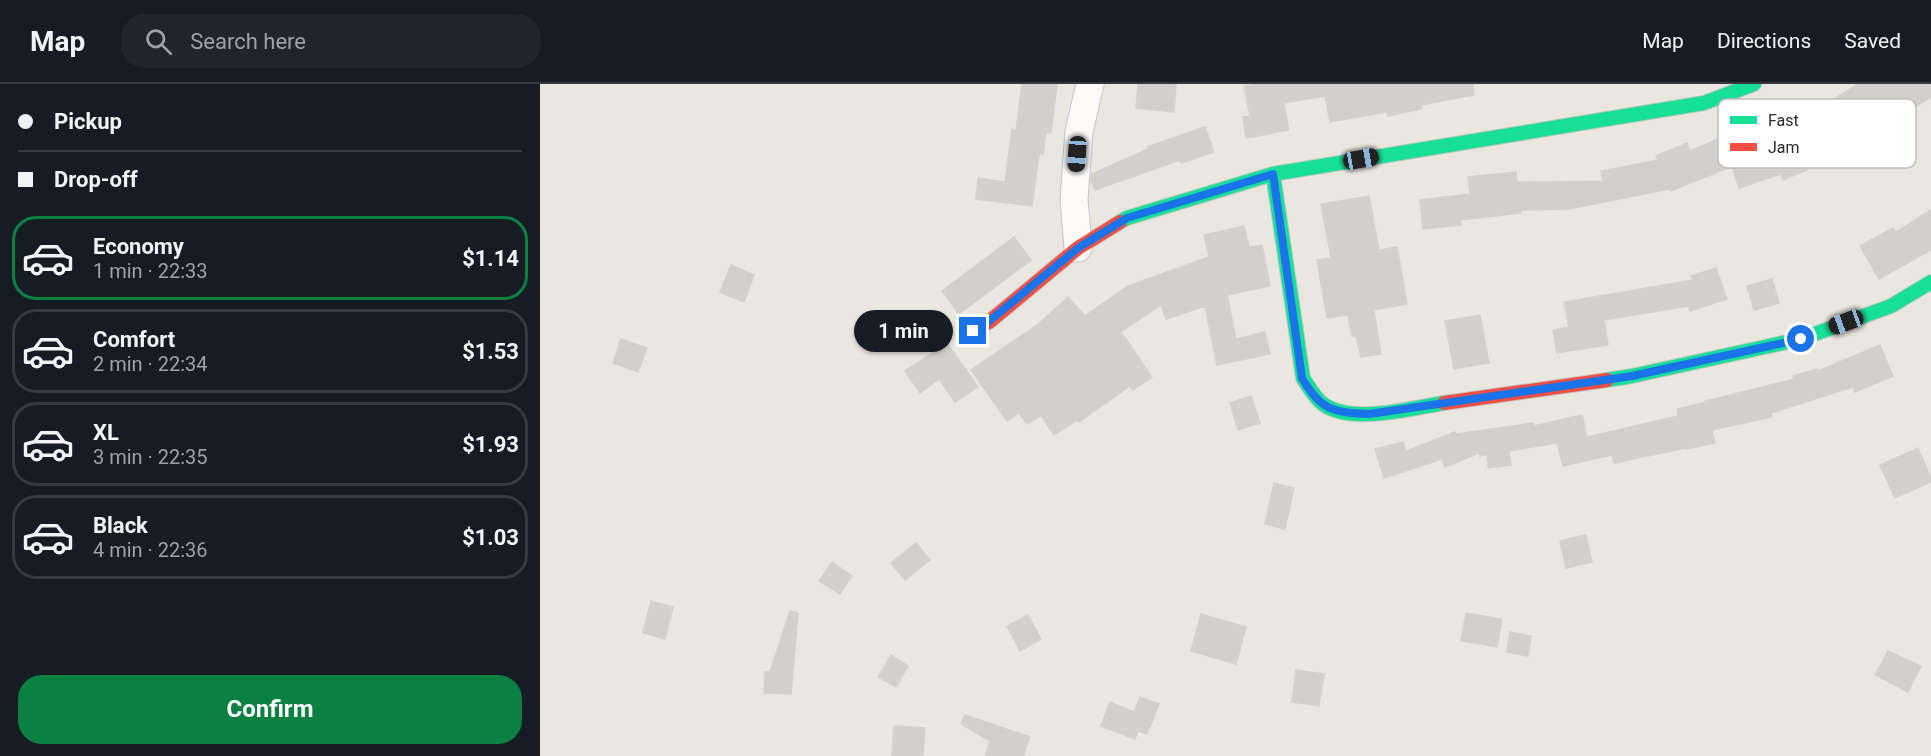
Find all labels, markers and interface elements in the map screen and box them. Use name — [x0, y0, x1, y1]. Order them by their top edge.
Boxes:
search box — [121, 14, 541, 68]
text: Map — [30, 25, 85, 58]
icon: search — [142, 25, 175, 58]
text: Search here — [190, 29, 306, 54]
text: Map — [1642, 29, 1684, 53]
text: Directions — [1717, 29, 1811, 53]
text: Saved — [1844, 29, 1901, 53]
legend — [1718, 99, 1916, 168]
text: Pickup — [54, 109, 122, 134]
text: Fast — [1768, 111, 1799, 130]
car — [1067, 135, 1087, 173]
text: Jam — [1768, 138, 1800, 157]
car — [1342, 147, 1380, 171]
text: Drop-off — [54, 167, 138, 192]
icon: car — [21, 231, 75, 285]
text: Economy — [93, 234, 184, 259]
text: $1.14 — [462, 246, 519, 271]
text: 1 min · 22:33 — [93, 259, 208, 283]
car — [1826, 307, 1866, 337]
callout: 1 min — [853, 310, 952, 352]
route end — [959, 317, 986, 344]
text: 1 min — [878, 319, 929, 343]
icon: car — [21, 324, 75, 378]
route start — [1787, 325, 1814, 352]
text: Comfort — [93, 327, 175, 352]
text: $1.53 — [462, 339, 519, 364]
text: 2 min · 22:34 — [93, 352, 208, 376]
icon: car — [21, 417, 75, 471]
text: XL — [93, 420, 119, 445]
text: $1.93 — [462, 432, 519, 457]
text: 3 min · 22:35 — [93, 445, 208, 469]
icon: car — [21, 510, 75, 564]
text: Black — [93, 513, 148, 538]
text: $1.03 — [462, 525, 519, 550]
text: 4 min · 22:36 — [93, 538, 208, 562]
button: Confirm — [18, 675, 522, 744]

